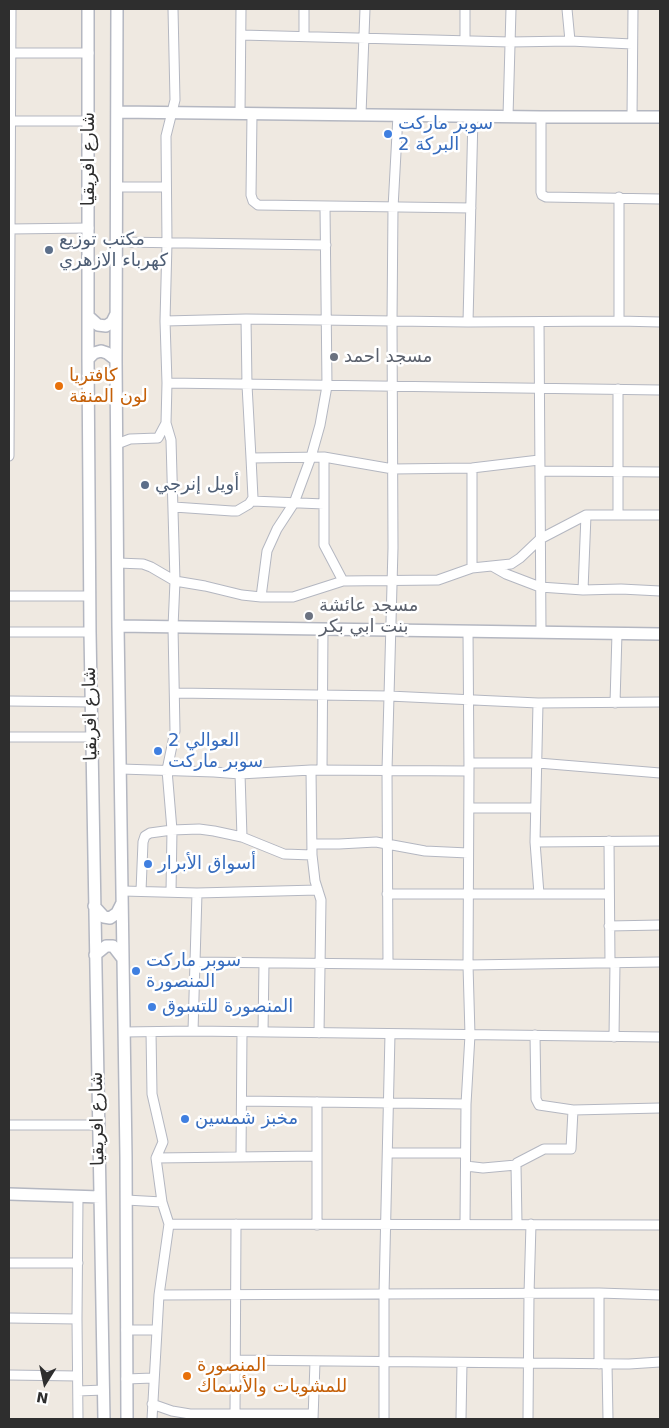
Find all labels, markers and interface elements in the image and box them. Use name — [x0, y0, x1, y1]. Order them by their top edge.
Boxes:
street label: شارع افريقيا — [78, 112, 100, 206]
place label: سوبر ماركت البركة 2 — [398, 113, 493, 156]
marker: سوبر ماركت البركة 2 — [382, 128, 394, 140]
place label: مكتب توزيع كهرباء الازهري — [59, 229, 168, 272]
marker: مكتب توزيع كهرباء الازهري — [43, 244, 55, 256]
place label: مسجد احمد — [344, 346, 432, 368]
marker: مسجد احمد — [328, 351, 340, 363]
place label: كافتريا لون المنقة — [69, 365, 148, 408]
marker: كافتريا لون المنقة — [53, 380, 65, 392]
place label: أويل إنرجي — [155, 474, 239, 496]
marker: أويل إنرجي — [139, 479, 151, 491]
place label: مسجد عائشة بنت ابي بكر — [319, 595, 418, 638]
marker: مسجد عائشة بنت ابي بكر — [303, 610, 315, 622]
street label: شارع افريقيا — [79, 667, 103, 761]
place label: العوالي 2 سوبر ماركت — [168, 730, 263, 772]
marker: العوالي 2 سوبر ماركت — [152, 745, 164, 757]
place label: أسواق الأبرار — [158, 853, 256, 875]
marker: أسواق الأبرار — [142, 858, 154, 870]
place label: سوبر ماركت المنصورة — [146, 950, 241, 992]
marker: سوبر ماركت المنصورة — [130, 965, 142, 977]
place label: المنصورة للتسوق — [162, 996, 293, 1018]
marker: المنصورة للتسوق — [146, 1001, 158, 1013]
street label: شارع افريقيا — [86, 1072, 110, 1166]
place label: مخبز شمسين — [195, 1108, 298, 1130]
marker: مخبز شمسين — [179, 1113, 191, 1125]
place label: المنصورة للمشويات والأسماك — [197, 1355, 347, 1398]
north arrow — [20, 1358, 70, 1408]
marker: المنصورة للمشويات والأسماك — [181, 1370, 193, 1382]
text: N — [35, 1389, 50, 1407]

